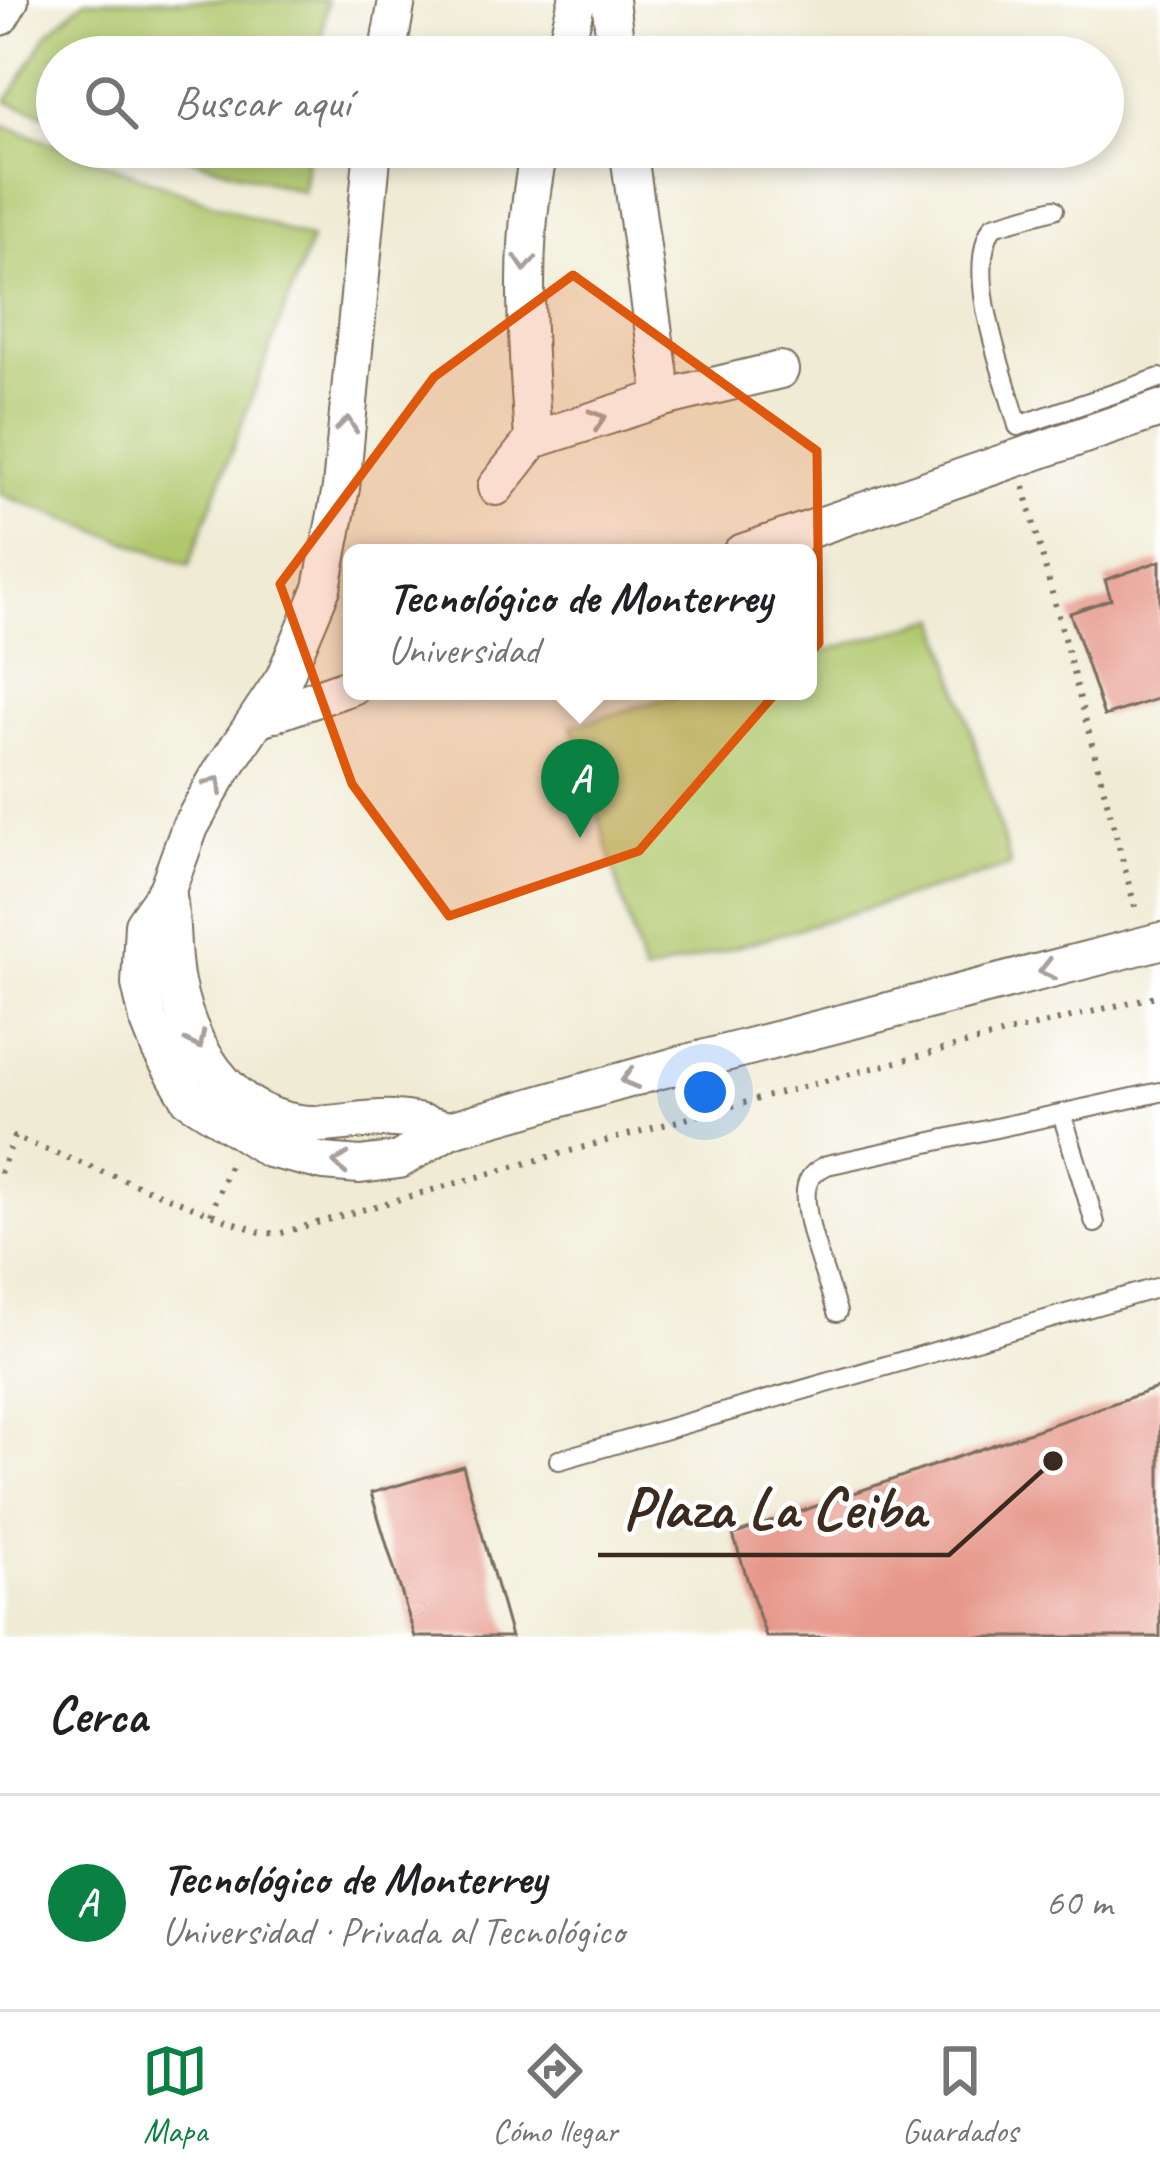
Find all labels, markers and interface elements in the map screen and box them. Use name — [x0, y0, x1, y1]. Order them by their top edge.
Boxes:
search box — [36, 36, 1124, 168]
icon: search — [78, 69, 144, 135]
text: Buscar aquí — [174, 74, 350, 131]
one-way arrow — [513, 254, 539, 273]
one-way arrow — [587, 409, 608, 434]
one-way arrow — [334, 415, 359, 434]
popup — [343, 544, 817, 700]
text: Tecnológico de Monterrey — [388, 569, 772, 626]
text: Universidad — [388, 626, 539, 675]
pin: A — [541, 739, 619, 838]
one-way arrow — [201, 775, 223, 797]
one-way arrow — [1037, 956, 1057, 981]
one-way arrow — [183, 1029, 206, 1050]
your location — [675, 1062, 735, 1122]
one-way arrow — [619, 1065, 640, 1090]
one-way arrow — [331, 1151, 350, 1176]
callout: Plaza La Ceiba — [598, 1459, 949, 1555]
text: Plaza La Ceiba — [623, 1470, 930, 1546]
text: Cerca — [48, 1683, 147, 1747]
text: Tecnológico de Monterrey — [162, 1850, 546, 1907]
text: A — [77, 1878, 97, 1927]
text: 60 m — [1046, 1878, 1112, 1927]
text: Universidad · Privada al Tecnológico — [162, 1907, 624, 1956]
tab: Mapa — [142, 2038, 208, 2152]
tab: Cómo llegar — [493, 2038, 618, 2152]
tab: Guardados — [902, 2038, 1018, 2152]

